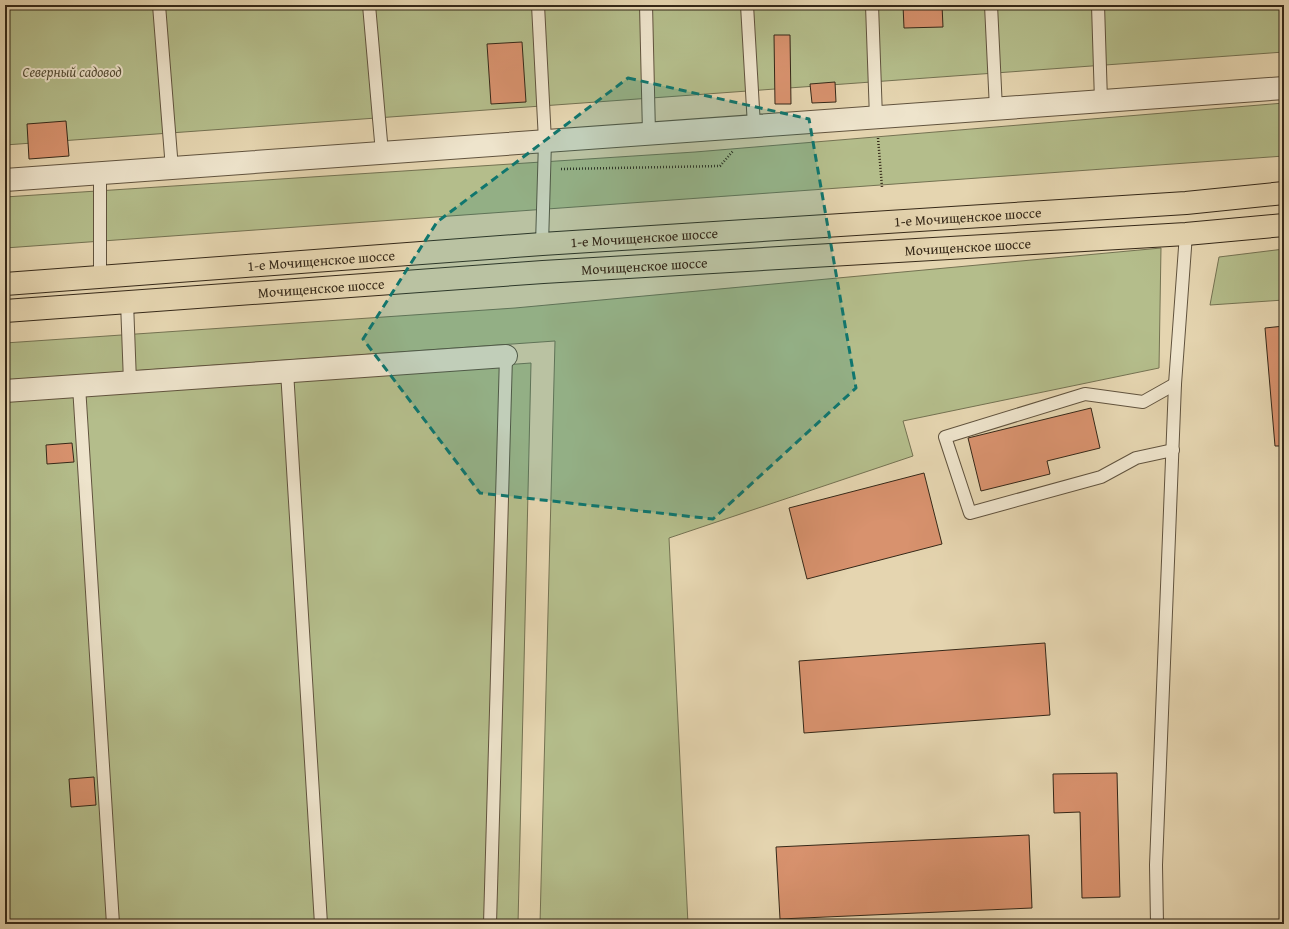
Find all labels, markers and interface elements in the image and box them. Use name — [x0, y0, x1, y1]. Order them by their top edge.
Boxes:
park label: Северный садовод — [23, 62, 121, 82]
street label: 1-е Мочищенское шоссе — [893, 202, 1043, 232]
street label: 1-е Мочищенское шоссе — [570, 223, 719, 252]
street label: Мочищенское шоссе — [904, 233, 1032, 261]
street label: 1-е Мочищенское шоссе — [247, 245, 396, 276]
street label: Мочищенское шоссе — [581, 252, 709, 280]
street label: Мочищенское шоссе — [257, 273, 385, 303]

